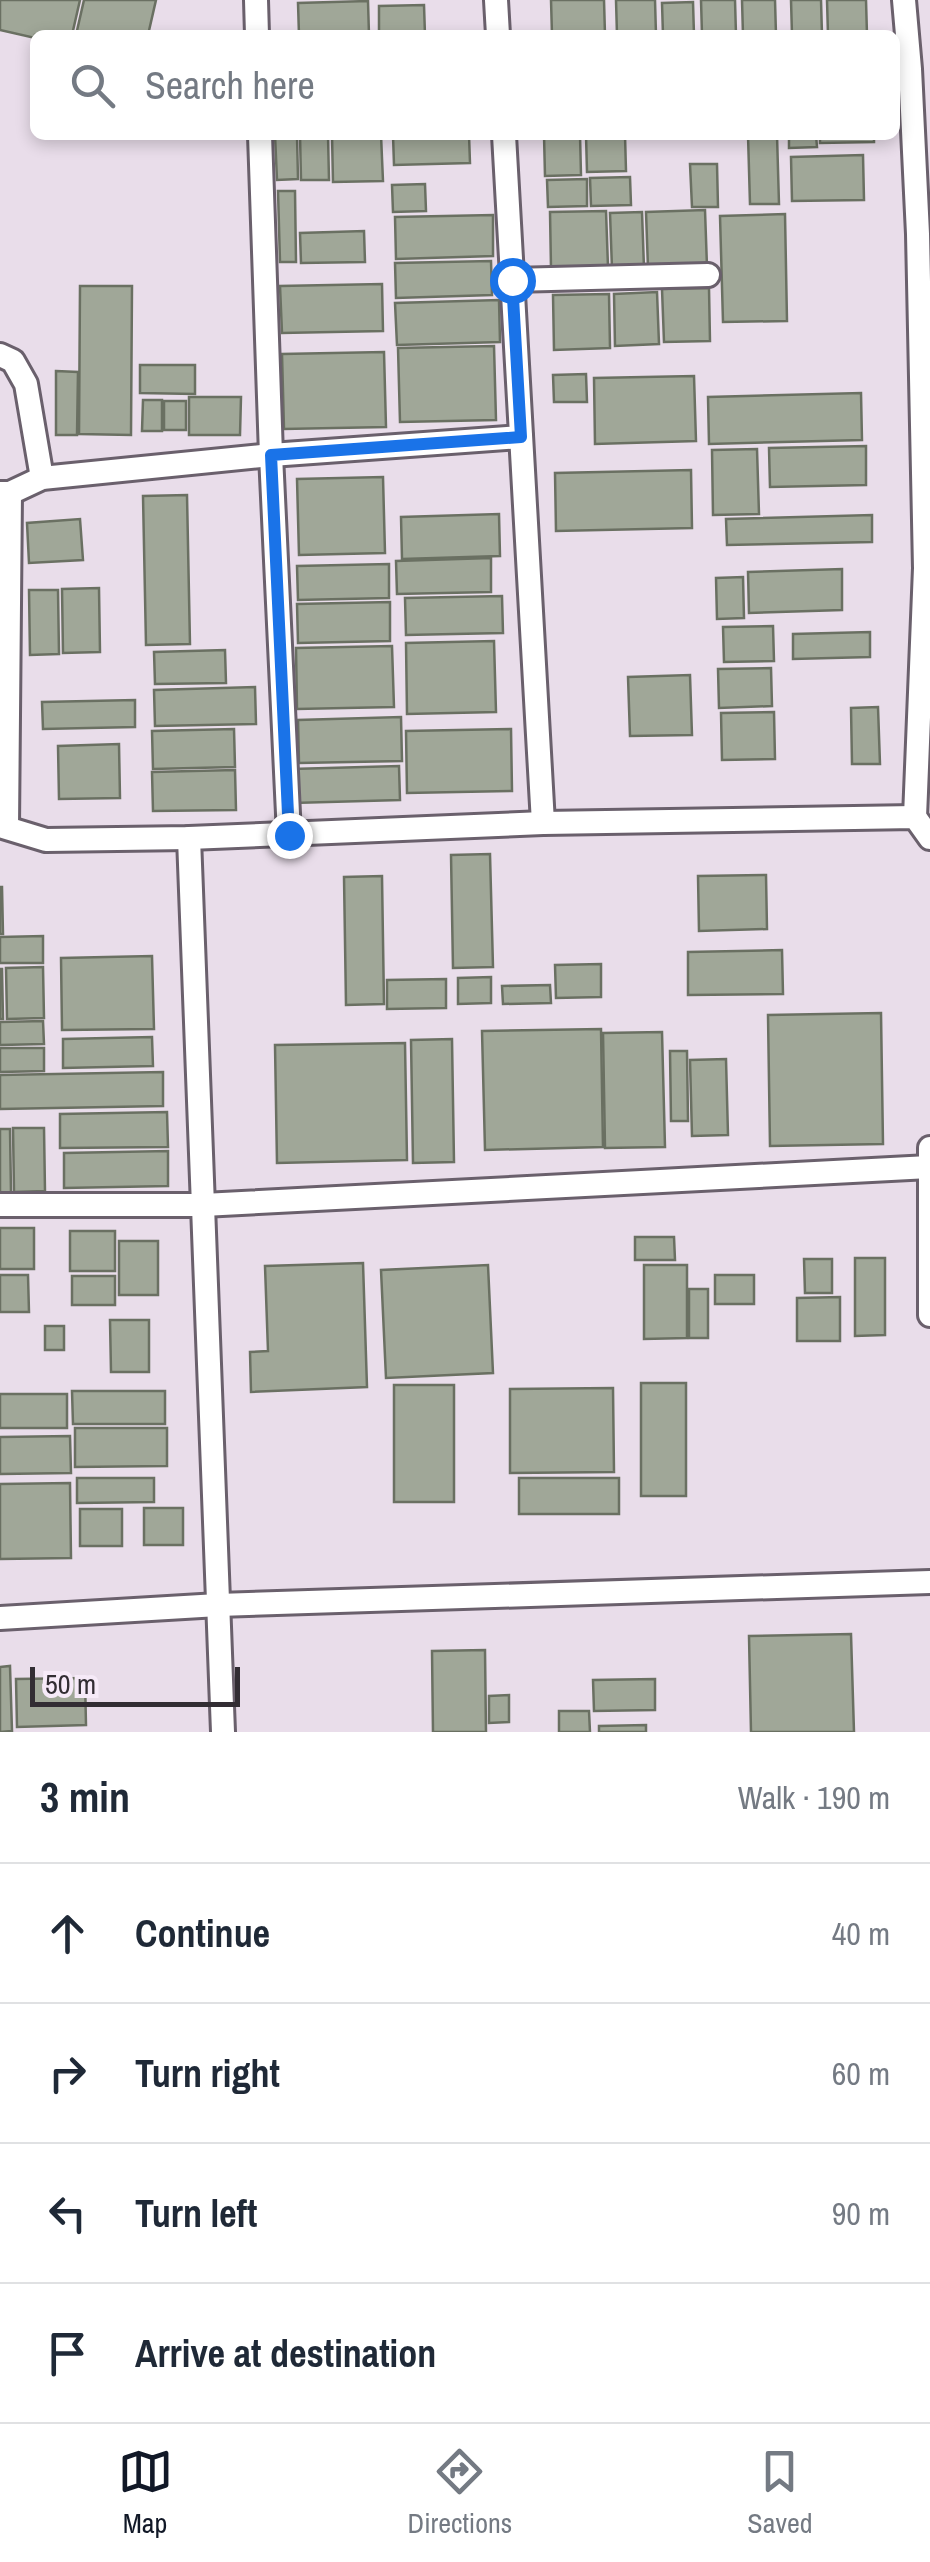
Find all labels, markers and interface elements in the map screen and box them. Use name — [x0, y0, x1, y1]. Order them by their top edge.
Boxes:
search box — [30, 30, 900, 140]
icon: search — [65, 58, 120, 113]
text: Search here — [145, 60, 315, 111]
route start — [490, 258, 536, 304]
route end — [267, 813, 313, 859]
scale bar — [30, 1662, 240, 1706]
text: 50 m — [45, 1665, 96, 1703]
text: 3 min — [40, 1769, 130, 1825]
text: Walk · 190 m — [738, 1776, 890, 1819]
icon: ahead — [40, 1906, 95, 1961]
text: Continue — [135, 1908, 270, 1959]
text: 40 m — [832, 1912, 890, 1955]
icon: right — [40, 2046, 95, 2101]
text: Turn right — [135, 2048, 280, 2099]
text: 60 m — [832, 2052, 890, 2095]
icon: left — [40, 2186, 95, 2241]
text: Turn left — [135, 2188, 257, 2239]
text: 90 m — [832, 2192, 890, 2235]
icon: arrive — [40, 2326, 95, 2381]
text: Arrive at destination — [135, 2328, 436, 2379]
tab: Map — [118, 2444, 173, 2542]
tab: Directions — [408, 2444, 512, 2542]
tab: Saved — [747, 2444, 812, 2542]

